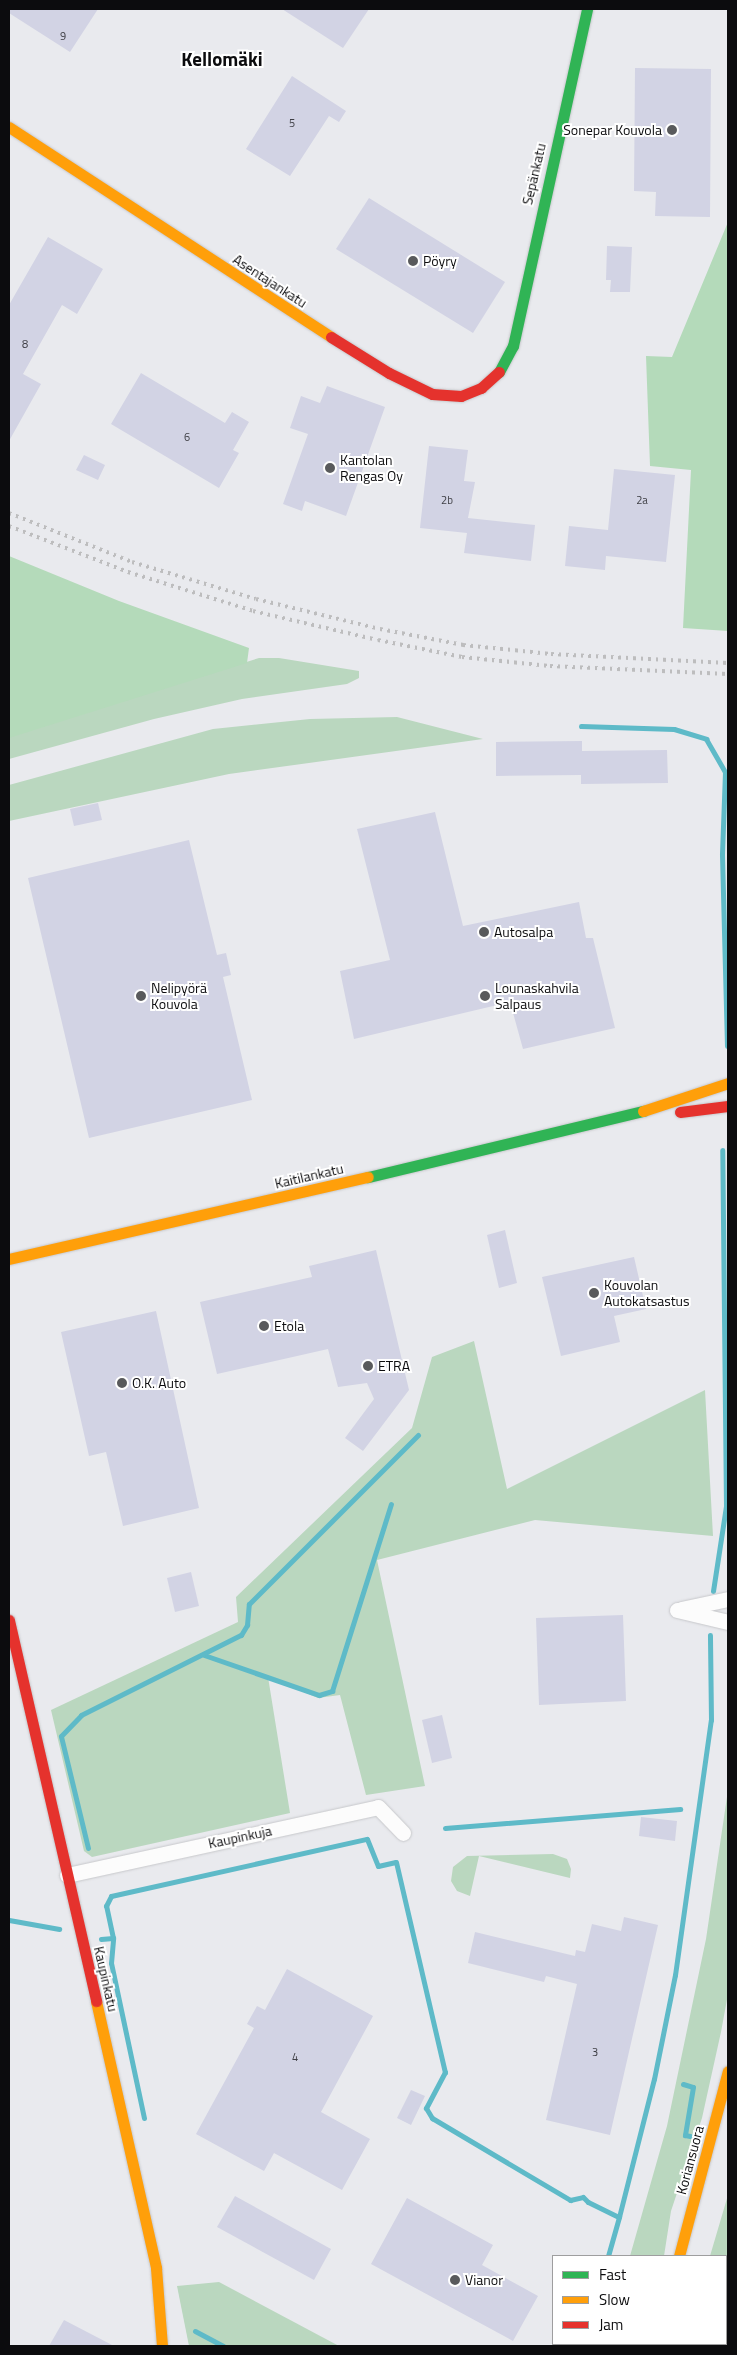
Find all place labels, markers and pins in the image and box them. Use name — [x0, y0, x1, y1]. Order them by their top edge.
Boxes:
place label: Sonepar Kouvola — [563, 122, 662, 138]
marker: Sonepar Kouvola — [666, 124, 678, 136]
place label: Pöyry — [423, 253, 457, 269]
marker: Pöyry — [407, 255, 419, 267]
place label: Kantolan Rengas Oy — [340, 452, 403, 484]
marker: Kantolan Rengas Oy — [324, 462, 336, 474]
place label: Autosalpa — [494, 924, 553, 940]
marker: Autosalpa — [478, 926, 490, 938]
place label: Nelipyörä Kouvola — [151, 980, 207, 1012]
place label: Lounaskahvila Salpaus — [495, 980, 579, 1012]
marker: Nelipyörä Kouvola — [135, 990, 147, 1002]
marker: Lounaskahvila Salpaus — [479, 990, 491, 1002]
place label: Kouvolan Autokatsastus — [604, 1277, 690, 1310]
marker: Kouvolan Autokatsastus — [588, 1287, 600, 1299]
place label: Etola — [274, 1318, 304, 1334]
marker: Etola — [258, 1320, 270, 1332]
place label: ETRA — [378, 1358, 410, 1374]
marker: ETRA — [362, 1360, 374, 1372]
place label: O.K. Auto — [132, 1375, 186, 1391]
marker: O.K. Auto — [116, 1377, 128, 1389]
place label: Vianor — [465, 2272, 503, 2288]
marker: Vianor — [449, 2274, 461, 2286]

